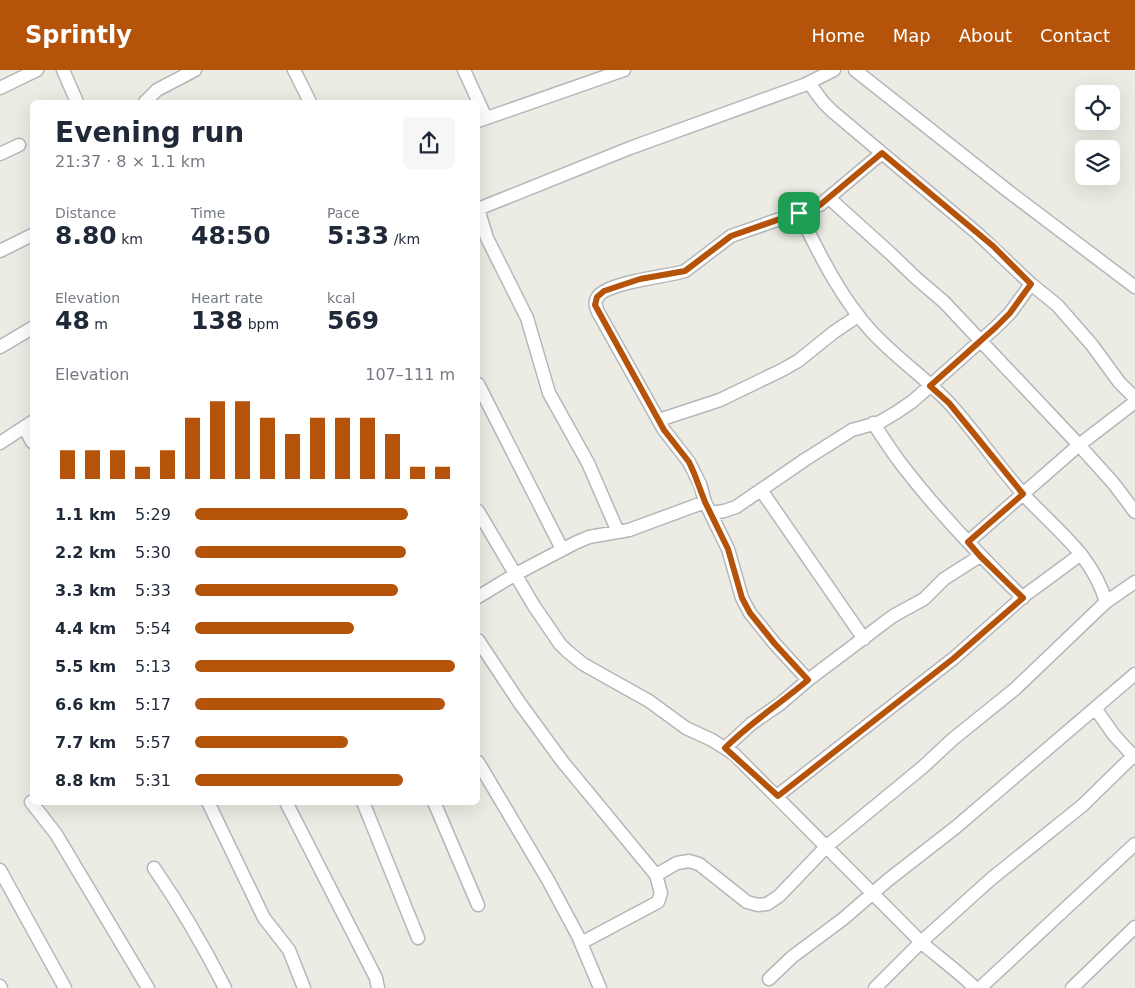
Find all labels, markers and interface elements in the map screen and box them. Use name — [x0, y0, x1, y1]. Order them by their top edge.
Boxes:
text: Sprintly — [25, 21, 132, 49]
text: Home — [812, 25, 865, 46]
text: Map — [893, 25, 931, 46]
text: About — [959, 25, 1012, 46]
text: Contact — [1040, 25, 1110, 46]
map controls — [1075, 85, 1120, 185]
button: locate — [1075, 85, 1120, 130]
text: Evening run — [55, 116, 244, 149]
button: share — [403, 117, 455, 169]
button: layers — [1075, 140, 1120, 185]
text: 21:37 · 8 × 1.1 km — [55, 152, 206, 171]
pin — [778, 192, 820, 234]
icon: arrive — [785, 199, 813, 227]
text: Distance — [55, 205, 116, 221]
text: Time — [191, 205, 225, 221]
text: Pace — [327, 205, 360, 221]
text: 8.80 — [55, 221, 117, 250]
text: 48:50 — [191, 221, 271, 250]
text: 5:33 — [327, 221, 389, 250]
text: km — [117, 231, 143, 247]
text: /km — [389, 231, 420, 247]
text: Elevation — [55, 290, 120, 306]
text: Heart rate — [191, 290, 263, 306]
text: kcal — [327, 290, 355, 306]
text: 48 — [55, 306, 90, 335]
text: 138 — [191, 306, 243, 335]
text: 569 — [327, 306, 379, 335]
text: m — [90, 316, 108, 332]
text: bpm — [243, 316, 279, 332]
text: Elevation — [55, 365, 129, 384]
text: 107–111 m — [365, 365, 455, 384]
text: 1.1 km — [55, 505, 116, 524]
text: 5:29 — [135, 505, 171, 524]
text: 2.2 km — [55, 543, 116, 562]
text: 5:30 — [135, 543, 171, 562]
text: 3.3 km — [55, 581, 116, 600]
text: 5:33 — [135, 581, 171, 600]
text: 4.4 km — [55, 619, 116, 638]
text: 5:54 — [135, 619, 171, 638]
text: 5.5 km — [55, 657, 116, 676]
text: 5:13 — [135, 657, 171, 676]
text: 6.6 km — [55, 695, 116, 714]
text: 5:17 — [135, 695, 171, 714]
text: 7.7 km — [55, 733, 116, 752]
text: 5:57 — [135, 733, 171, 752]
text: 8.8 km — [55, 771, 116, 790]
text: 5:31 — [135, 771, 171, 790]

